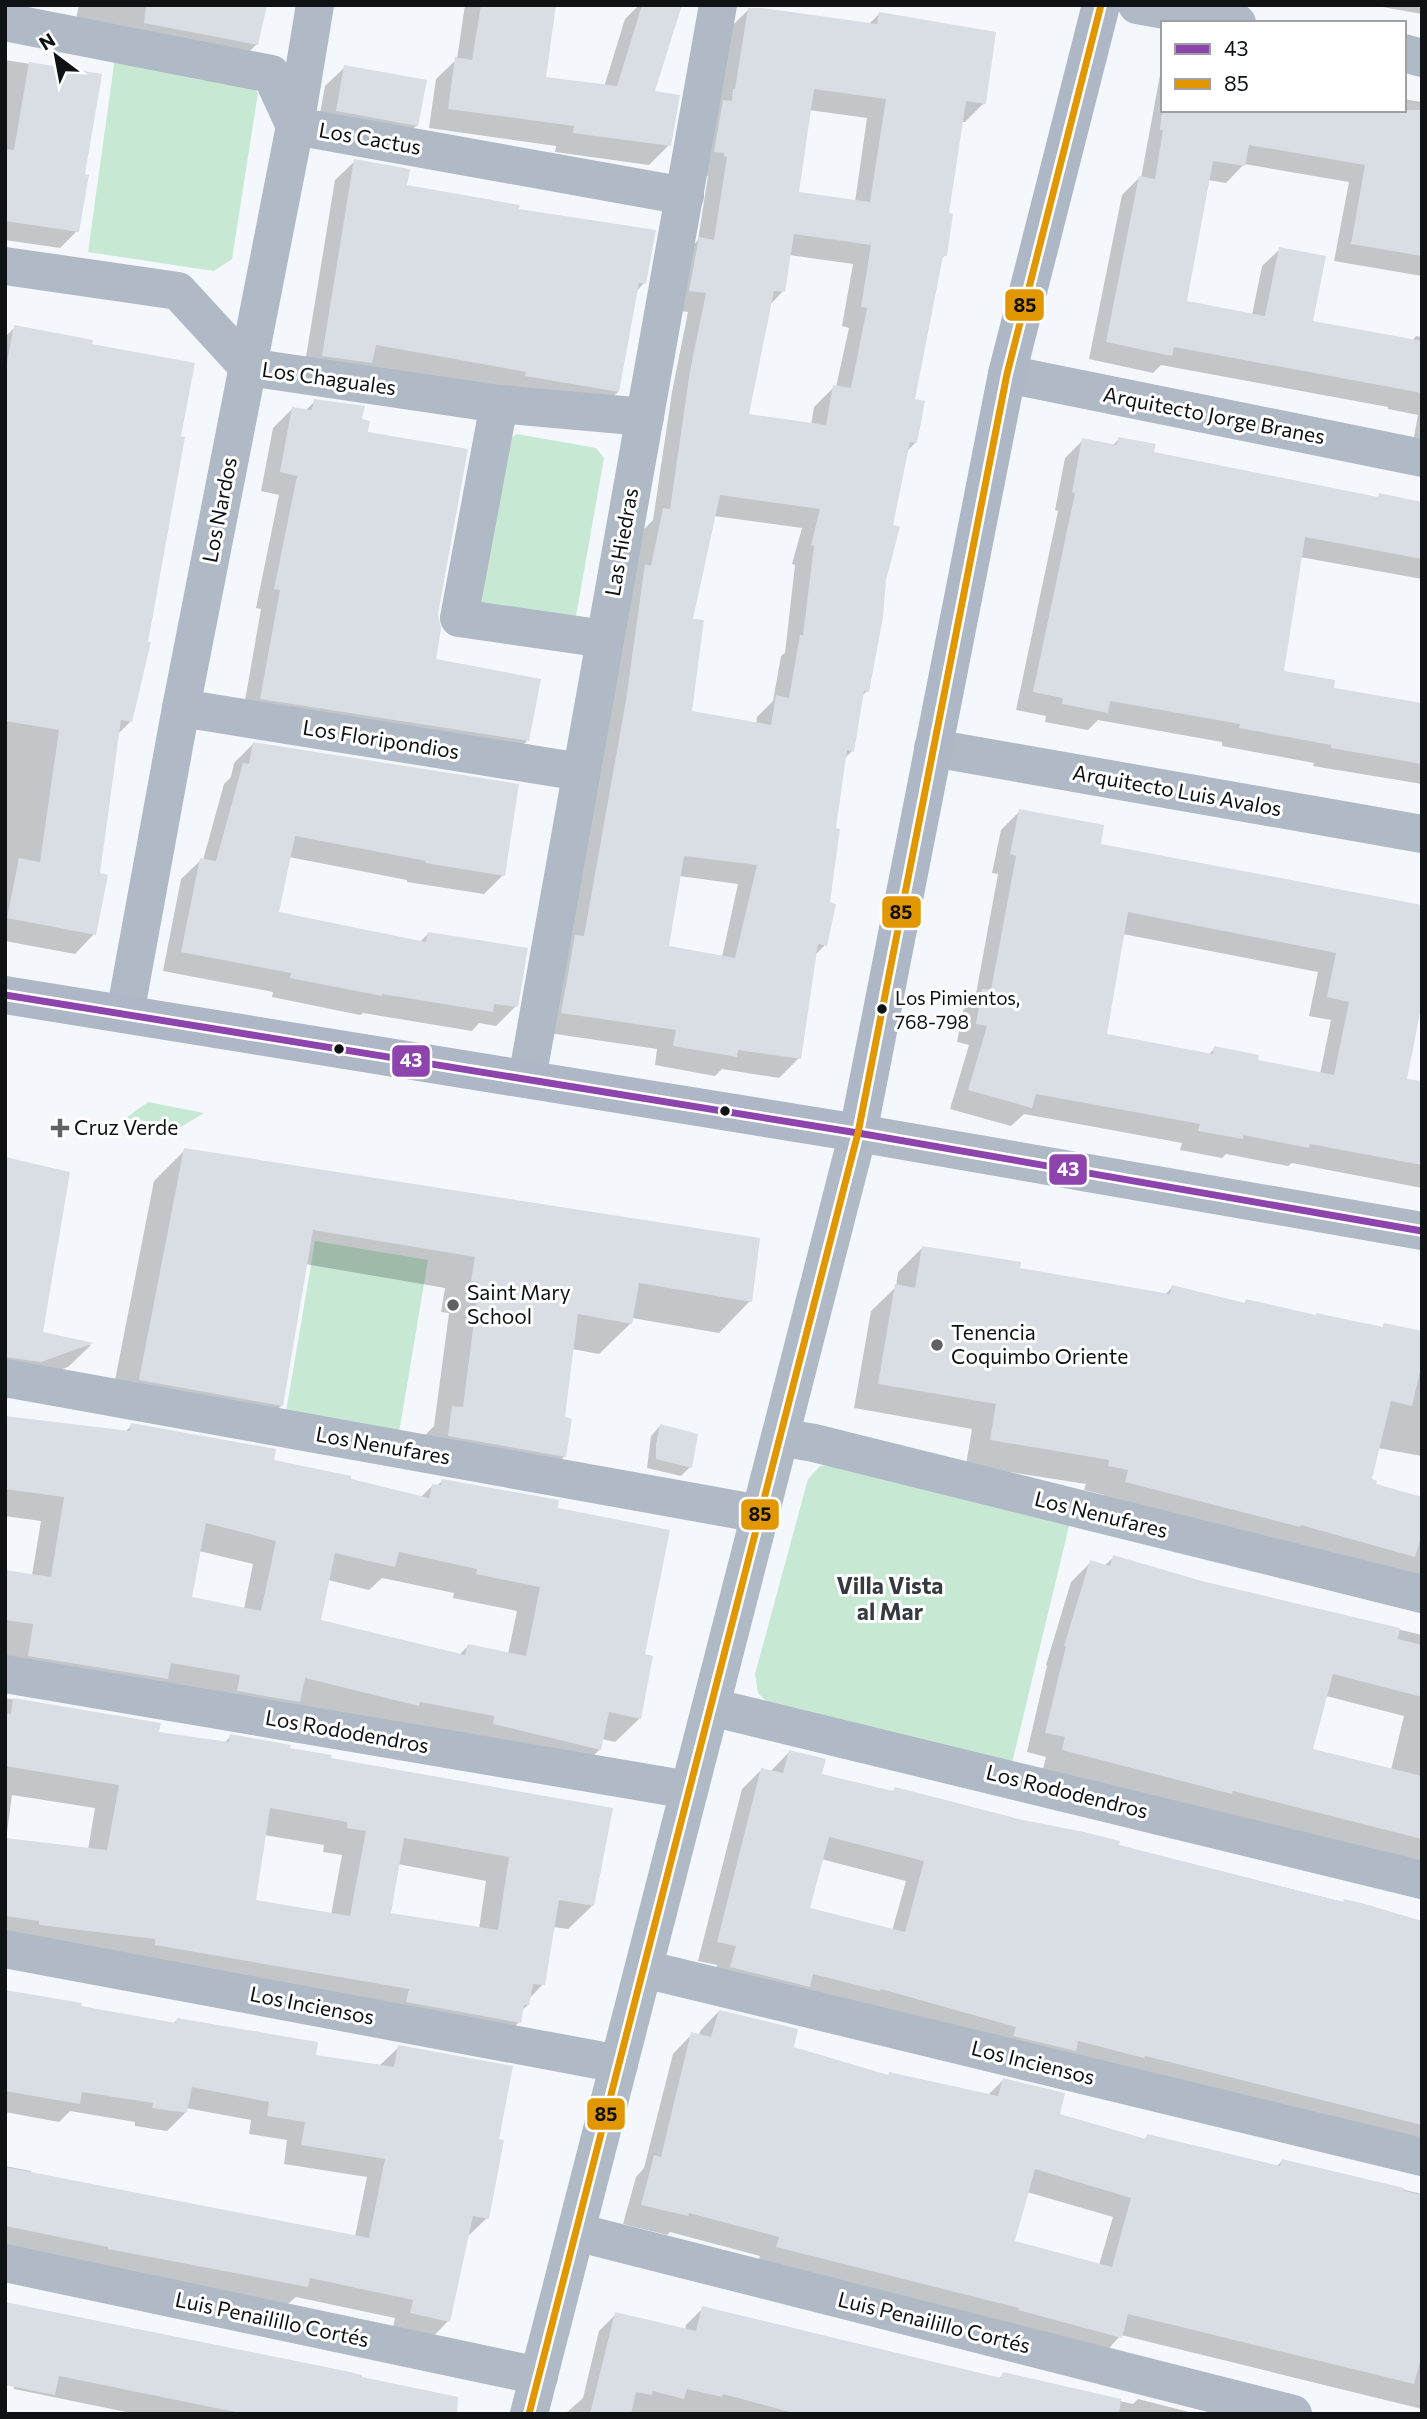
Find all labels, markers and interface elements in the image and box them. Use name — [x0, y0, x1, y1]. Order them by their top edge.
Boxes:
north arrow — [21, 21, 91, 91]
legend — [1161, 21, 1406, 112]
text: N — [35, 28, 59, 55]
text: 43 — [1224, 35, 1249, 60]
text: 85 — [1224, 70, 1249, 95]
street label: Los Cactus — [317, 116, 423, 159]
line badge: 85 — [1004, 288, 1045, 322]
text: 85 — [1014, 293, 1036, 316]
street label: Los Chaguales — [260, 356, 398, 399]
street label: Arquitecto Jorge Branes — [1101, 381, 1327, 448]
street label: Los Nardos — [196, 455, 241, 565]
street label: Las Hiedras — [599, 486, 642, 598]
street label: Los Floripondios — [301, 714, 461, 763]
street label: Arquitecto Luis Avalos — [1071, 759, 1284, 820]
line badge: 85 — [881, 895, 922, 929]
text: 85 — [890, 900, 912, 923]
place label: Los Pimientos, 768-798 — [895, 986, 1020, 1033]
marker: Los Pimientos, 768-798 — [875, 1002, 889, 1016]
unlabelled marker — [332, 1042, 346, 1056]
line badge: 43 — [391, 1044, 431, 1078]
text: 43 — [400, 1048, 422, 1071]
unlabelled marker — [718, 1104, 732, 1118]
place label: Cruz Verde — [74, 1114, 178, 1139]
marker: Cruz Verde — [52, 1120, 68, 1136]
line badge: 43 — [1048, 1153, 1088, 1186]
text: 43 — [1057, 1157, 1079, 1180]
place label: Saint Mary School — [467, 1279, 571, 1328]
marker: Saint Mary School — [445, 1297, 461, 1313]
place label: Tenencia Coquimbo Oriente — [951, 1319, 1128, 1368]
marker: Tenencia Coquimbo Oriente — [929, 1337, 945, 1353]
street label: Los Nenufares — [314, 1420, 453, 1469]
street label: Los Nenufares — [1032, 1485, 1171, 1542]
line badge: 85 — [740, 1498, 780, 1531]
text: 85 — [749, 1502, 771, 1525]
district label: Villa Vista al Mar — [837, 1571, 943, 1625]
street label: Los Rododendros — [263, 1704, 431, 1757]
street label: Los Rododendros — [984, 1758, 1151, 1823]
street label: Los Inciensos — [248, 1980, 377, 2029]
street label: Los Inciensos — [969, 2034, 1098, 2089]
line badge: 85 — [586, 2097, 626, 2131]
text: 85 — [595, 2102, 617, 2125]
street label: Luis Penailillo Cortés — [173, 2286, 371, 2351]
street label: Luis Penailillo Cortés — [836, 2286, 1033, 2358]

